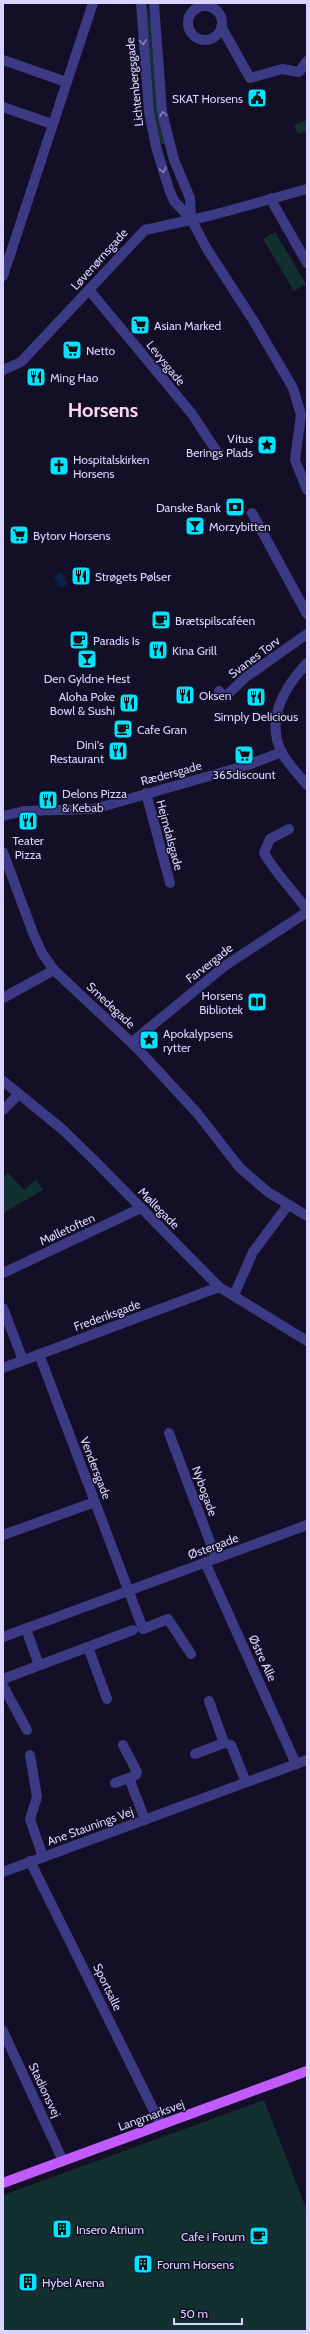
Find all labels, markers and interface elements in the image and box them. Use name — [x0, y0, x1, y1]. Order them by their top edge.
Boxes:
street label: Lichtenbergsgade — [122, 37, 146, 127]
one-way arrow — [138, 39, 147, 45]
public building icon: SKAT Horsens — [246, 87, 268, 109]
place label: SKAT Horsens — [172, 91, 243, 106]
one-way arrow — [160, 111, 168, 117]
one-way arrow — [158, 166, 167, 173]
street label: Løvenørnsgade — [67, 225, 131, 293]
supermarket icon: Asian Marked — [129, 314, 151, 336]
place label: Asian Marked — [154, 318, 221, 333]
street label: Levysgade — [143, 338, 189, 388]
supermarket icon: Netto — [61, 339, 83, 361]
place label: Netto — [86, 343, 115, 358]
restaurant icon: Ming Hao — [25, 366, 47, 388]
place label: Ming Hao — [50, 370, 99, 385]
district label: Horsens — [68, 398, 138, 422]
place label: Vitus Berings Plads — [186, 431, 253, 460]
place icon: Vitus Berings Plads — [256, 434, 278, 456]
place label: Hospitalskirken Horsens — [73, 452, 150, 481]
church icon: Hospitalskirken Horsens — [48, 455, 70, 477]
bank icon: Danske Bank — [224, 496, 246, 518]
place label: Danske Bank — [156, 500, 222, 515]
bar icon: Morzybitten — [184, 515, 206, 537]
place label: Morzybitten — [209, 519, 271, 534]
supermarket icon: Bytorv Horsens — [8, 524, 30, 546]
place label: Bytorv Horsens — [33, 528, 110, 543]
restaurant icon: Strøgets Pølser — [70, 565, 92, 587]
place label: Strøgets Pølser — [95, 569, 171, 584]
cafe icon: Brætspilscaféen — [150, 609, 172, 631]
place label: Brætspilscaféen — [175, 613, 255, 628]
cafe icon: Paradis Is — [68, 629, 90, 651]
place label: Paradis Is — [93, 633, 140, 648]
street label: Svanes Torv — [225, 633, 283, 681]
restaurant icon: Kina Grill — [147, 639, 169, 661]
place label: Kina Grill — [172, 643, 217, 658]
bar icon: Den Gyldne Hest — [76, 648, 98, 670]
place label: Den Gyldne Hest — [44, 671, 130, 686]
restaurant icon: Oksen — [174, 684, 196, 706]
restaurant icon: Simply Delicious — [245, 686, 267, 708]
place label: Oksen — [199, 688, 232, 703]
place label: Aloha Poke Bowl & Sushi — [50, 689, 115, 718]
restaurant icon: Aloha Poke Bowl & Sushi — [118, 692, 140, 714]
place label: Simply Delicious — [214, 709, 298, 724]
cafe icon: Cafe Gran — [112, 718, 134, 740]
place label: Cafe Gran — [137, 722, 187, 737]
place label: Dini's Restaurant — [50, 737, 104, 766]
restaurant icon: Dini's Restaurant — [107, 740, 129, 762]
supermarket icon: 365discount — [233, 744, 255, 766]
street label: Rædersgade — [139, 758, 203, 788]
place label: 365discount — [213, 767, 275, 782]
place label: Delons Pizza & Kebab — [62, 786, 127, 815]
restaurant icon: Delons Pizza & Kebab — [37, 789, 59, 811]
street label: Hejmdalsgade — [153, 798, 187, 872]
restaurant icon: Teater Pizza — [17, 810, 39, 832]
place label: Teater Pizza — [12, 833, 44, 862]
street label: Farvergade — [183, 940, 235, 986]
street label: Smedegade — [84, 979, 138, 1031]
place label: Horsens Bibliotek — [199, 988, 244, 1017]
library icon: Horsens Bibliotek — [246, 991, 268, 1013]
place label: Apokalypsens rytter — [163, 1026, 233, 1055]
place icon: Apokalypsens rytter — [138, 1029, 160, 1051]
street label: Møllegade — [135, 1184, 183, 1232]
street label: Mølletoften — [37, 1210, 97, 1248]
street label: Frederiksgade — [72, 1296, 142, 1334]
street label: Vendersgade — [77, 1435, 115, 1501]
street label: Nybogade — [189, 1464, 221, 1518]
street label: Østergade — [186, 1530, 240, 1562]
street label: Østre Alle — [246, 1632, 280, 1684]
street label: Ane Staunings Vej — [45, 1803, 135, 1849]
street label: Sportsalle — [90, 1961, 126, 2013]
street label: Stadionsvej — [26, 2060, 64, 2120]
street label: Langmarksvej — [116, 2096, 186, 2134]
building icon: Insero Atrium — [51, 2218, 73, 2240]
place label: Insero Atrium — [76, 2222, 144, 2237]
cafe icon: Cafe i Forum — [248, 2225, 270, 2247]
place label: Cafe i Forum — [181, 2229, 245, 2244]
building icon: Forum Horsens — [132, 2253, 154, 2275]
place label: Forum Horsens — [157, 2257, 234, 2272]
building icon: Hybel Arena — [17, 2271, 39, 2293]
place label: Hybel Arena — [42, 2275, 105, 2290]
scale bar — [174, 2300, 242, 2326]
text: 50 m — [180, 2306, 208, 2321]

